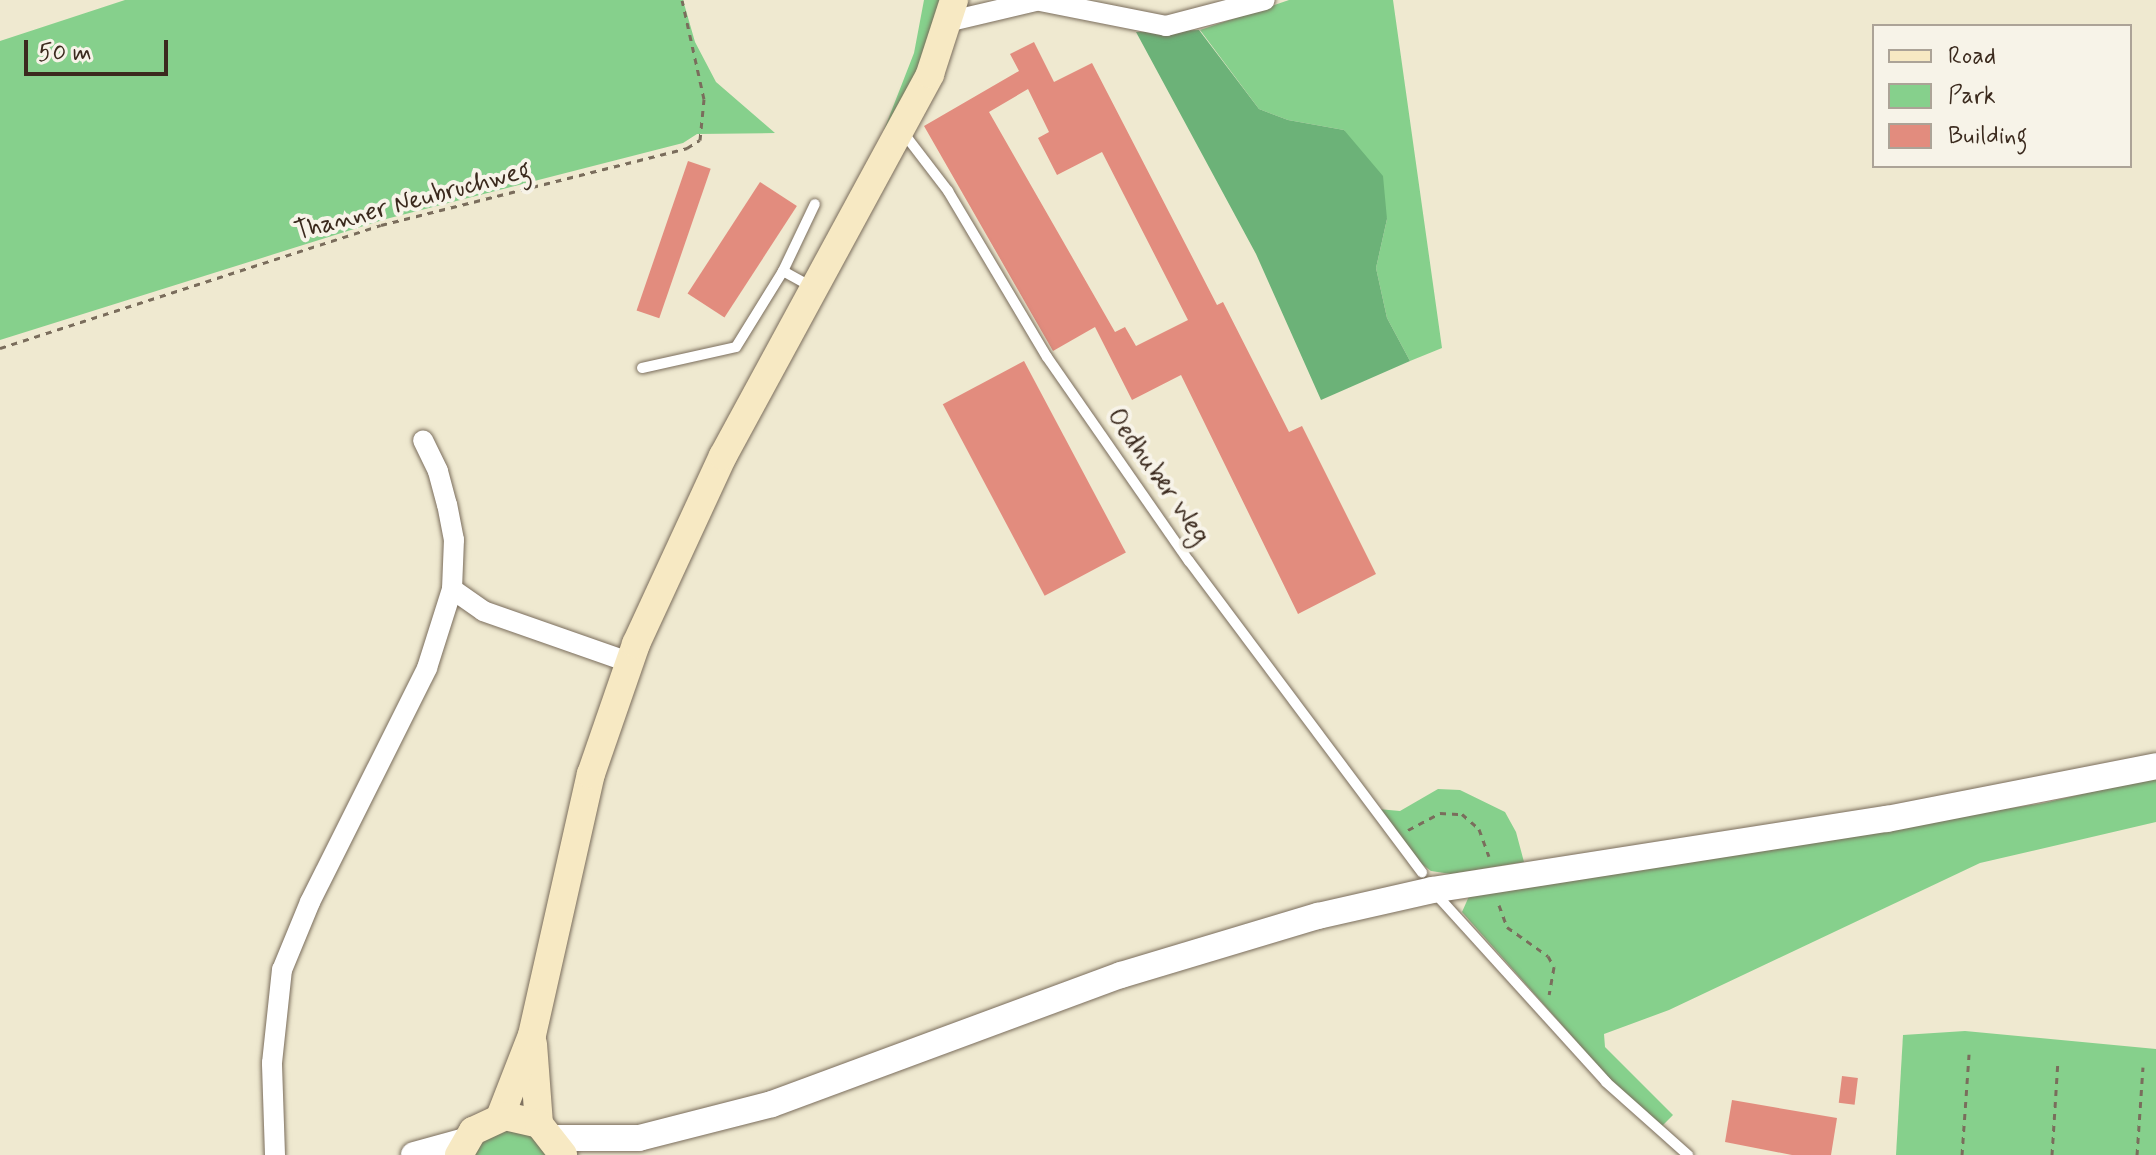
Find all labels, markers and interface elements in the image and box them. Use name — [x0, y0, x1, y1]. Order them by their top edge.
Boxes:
scale bar — [28, 24, 172, 74]
legend — [1872, 24, 2132, 168]
text: 50 m — [38, 38, 92, 69]
text: Road — [1948, 41, 1996, 72]
text: Park — [1948, 81, 1996, 112]
text: Building — [1948, 121, 2028, 152]
street label: Thanner Neubruchweg — [288, 154, 538, 250]
street label: Oedhuber Weg — [1098, 403, 1216, 551]

